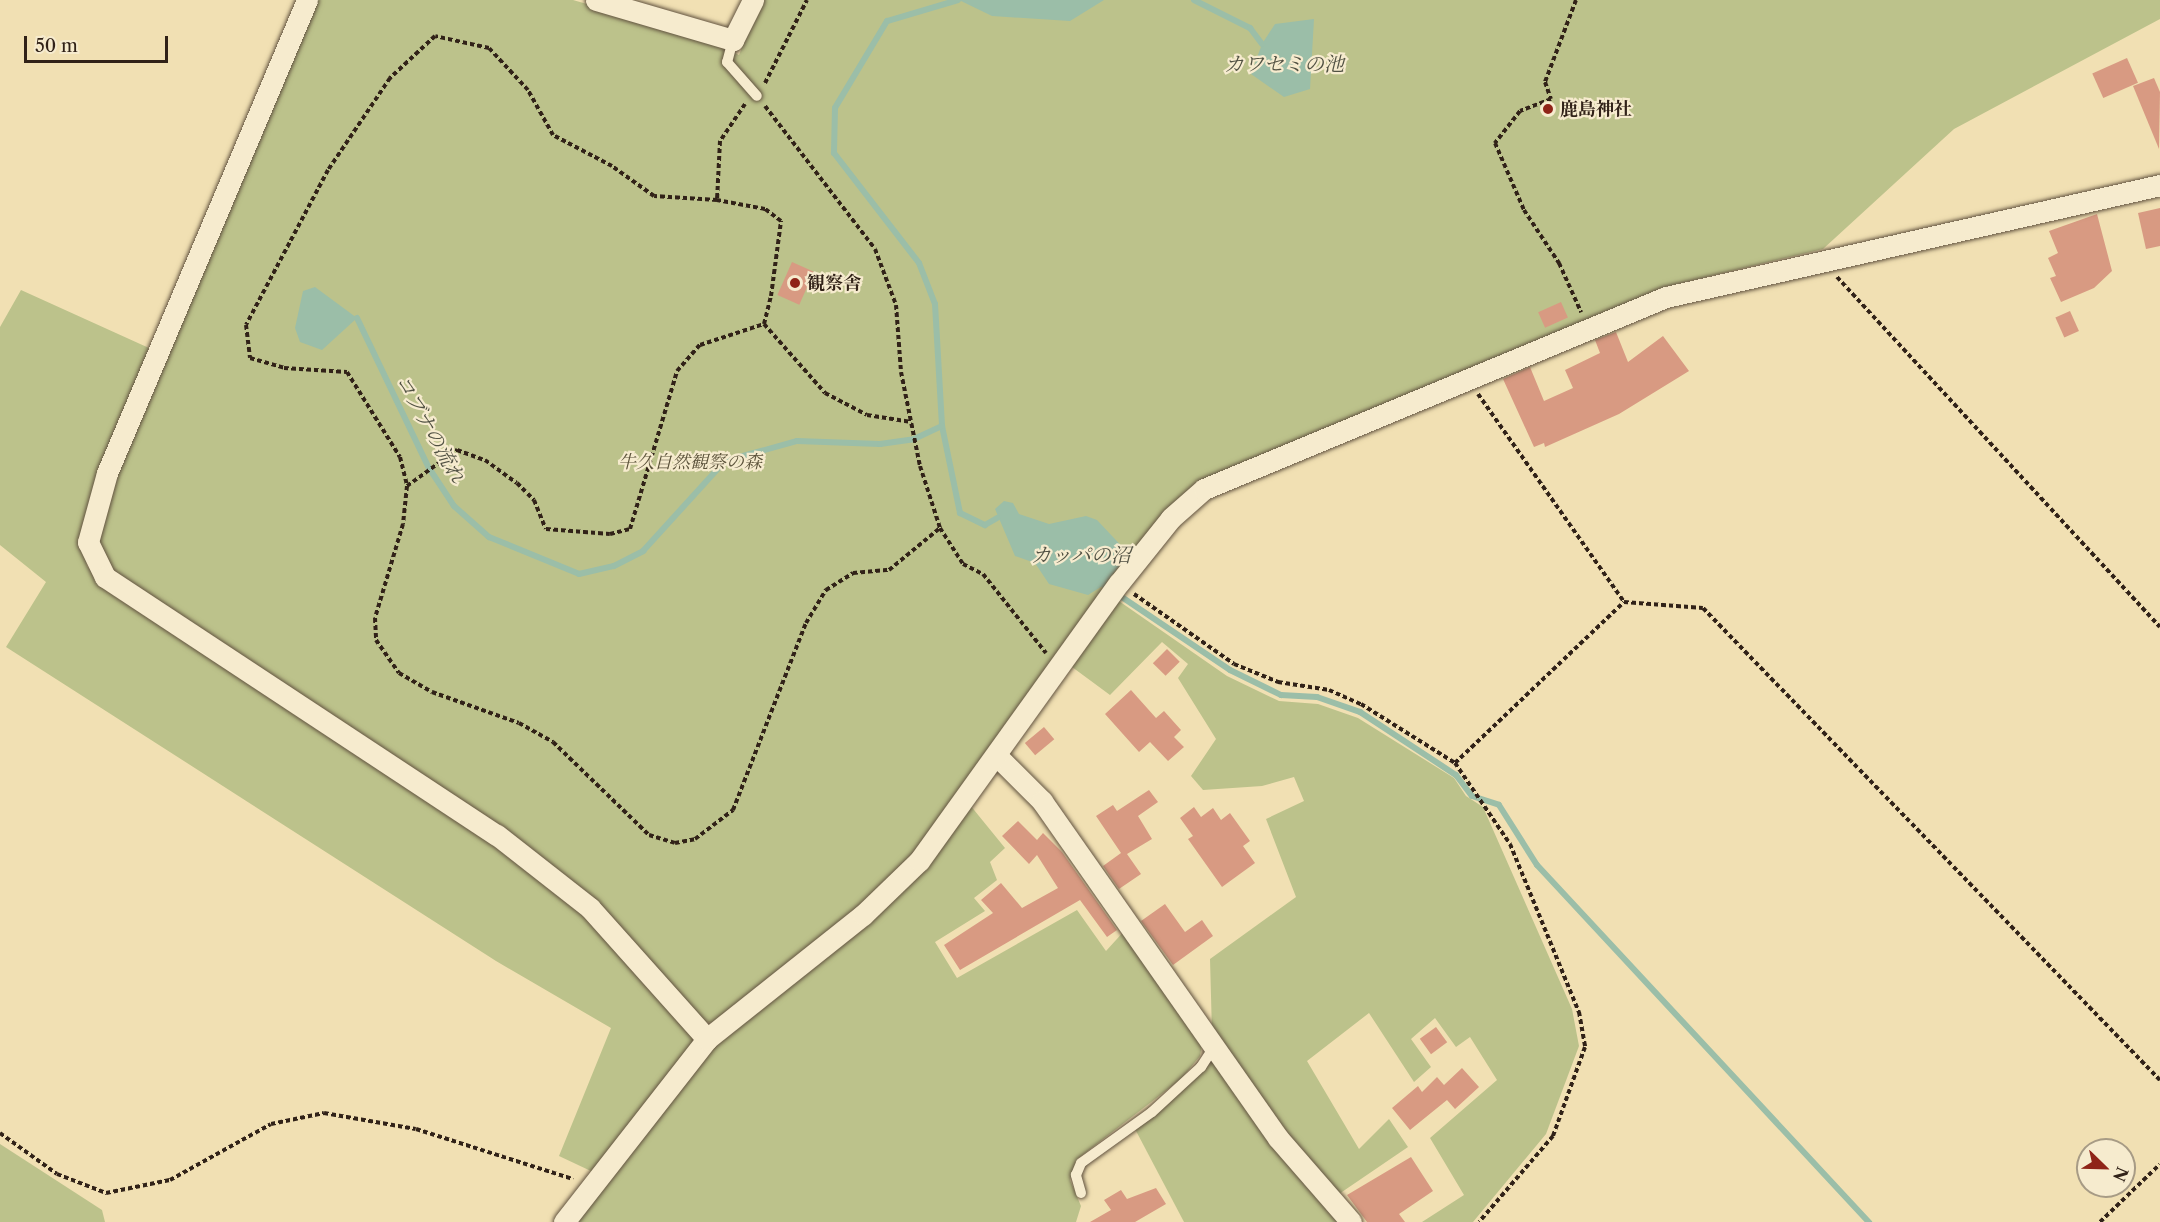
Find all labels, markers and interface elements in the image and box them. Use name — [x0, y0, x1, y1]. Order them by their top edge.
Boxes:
scale bar — [27, 24, 171, 62]
text: 50 m — [35, 35, 78, 57]
water label: カワセミの池 — [1224, 52, 1344, 76]
place label: 鹿島神社 — [1560, 98, 1632, 120]
marker: 鹿島神社 — [1541, 102, 1555, 116]
place label: 観察舎 — [807, 272, 861, 294]
marker: 観察舎 — [788, 276, 802, 290]
water label: コブナの流れ — [390, 371, 470, 487]
park label: 牛久自然観察の森 — [618, 451, 762, 473]
water label: カッパの沼 — [1031, 543, 1131, 567]
north arrow — [2076, 1138, 2136, 1198]
text: N — [2109, 1164, 2133, 1185]

